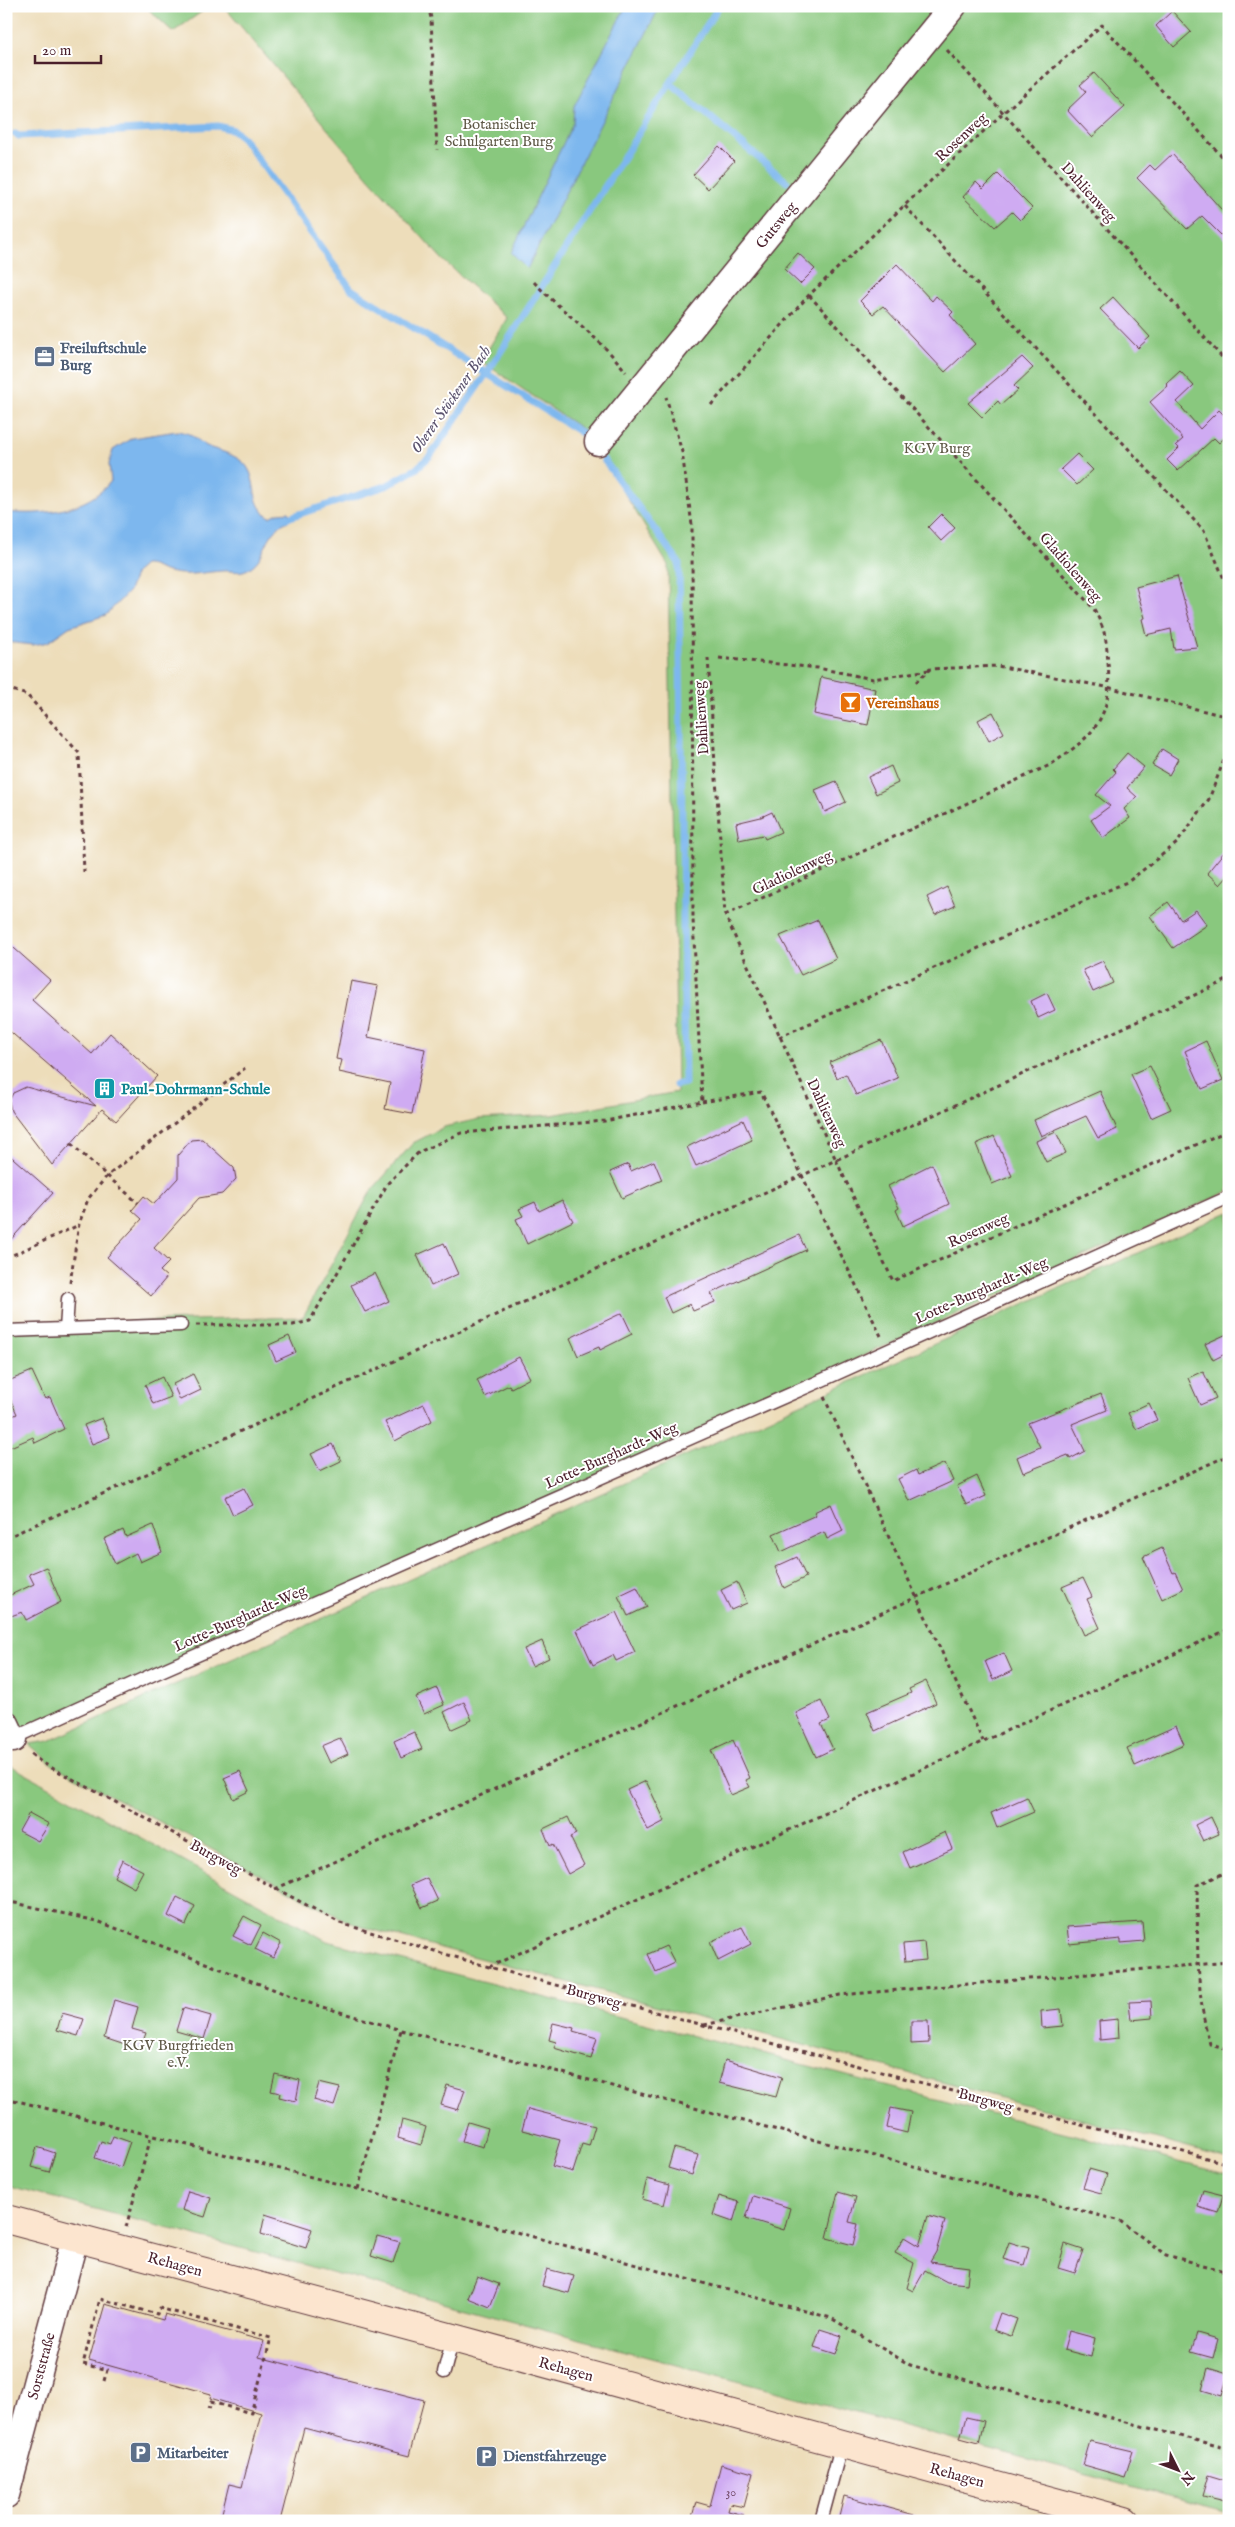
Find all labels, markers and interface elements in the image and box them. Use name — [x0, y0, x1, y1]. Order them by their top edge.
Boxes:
scale bar — [35, 32, 101, 64]
text: 20 m — [42, 41, 72, 60]
street label: Rosenweg — [931, 108, 992, 166]
park label: Botanischer Schulgarten Burg — [445, 115, 554, 151]
street label: Dahlienweg — [1057, 158, 1121, 227]
street label: Gutsweg — [752, 197, 802, 253]
place label: Freiluftschule Burg — [60, 339, 147, 375]
water label: Oberer Stöckener Bach — [407, 342, 496, 458]
office icon: Freiluftschule Burg — [32, 345, 56, 369]
park label: KGV Burg — [904, 439, 971, 458]
street label: Gladiolenweg — [1035, 529, 1107, 607]
street label: Dahlienweg — [689, 679, 714, 756]
bar icon: Vereinshaus — [838, 691, 862, 715]
place label: Vereinshaus — [865, 694, 940, 713]
street label: Gladiolenweg — [749, 845, 836, 899]
street label: Dahlienweg — [802, 1076, 851, 1152]
building icon: Paul-Dohrmann-Schule — [93, 1077, 117, 1101]
place label: Paul-Dohrmann-Schule — [121, 1080, 270, 1099]
street label: Rosenweg — [945, 1208, 1012, 1252]
street label: Lotte-Burghardt-Weg — [912, 1252, 1051, 1328]
street label: Lotte-Burghardt-Weg — [542, 1417, 681, 1493]
street label: Lotte-Burghardt-Weg — [171, 1580, 310, 1656]
street label: Burgweg — [186, 1835, 246, 1880]
street label: Burgweg — [564, 1980, 624, 2013]
park label: KGV Burgfrieden e.V. — [122, 2036, 234, 2072]
street label: Burgweg — [956, 2084, 1016, 2117]
street label: Rehagen — [146, 2248, 204, 2281]
street label: Sorststraße — [23, 2330, 60, 2402]
street label: Rehagen — [537, 2353, 595, 2386]
parking icon: Mitarbeiter — [129, 2441, 153, 2465]
place label: Mitarbeiter — [157, 2444, 229, 2463]
parking icon: Dienstfahrzeuge — [475, 2444, 499, 2468]
north arrow — [1152, 2444, 1202, 2494]
place label: Dienstfahrzeuge — [503, 2447, 606, 2466]
street label: Rehagen — [928, 2459, 986, 2492]
text: N — [1176, 2467, 1198, 2489]
house number: 30 — [726, 2485, 736, 2500]

